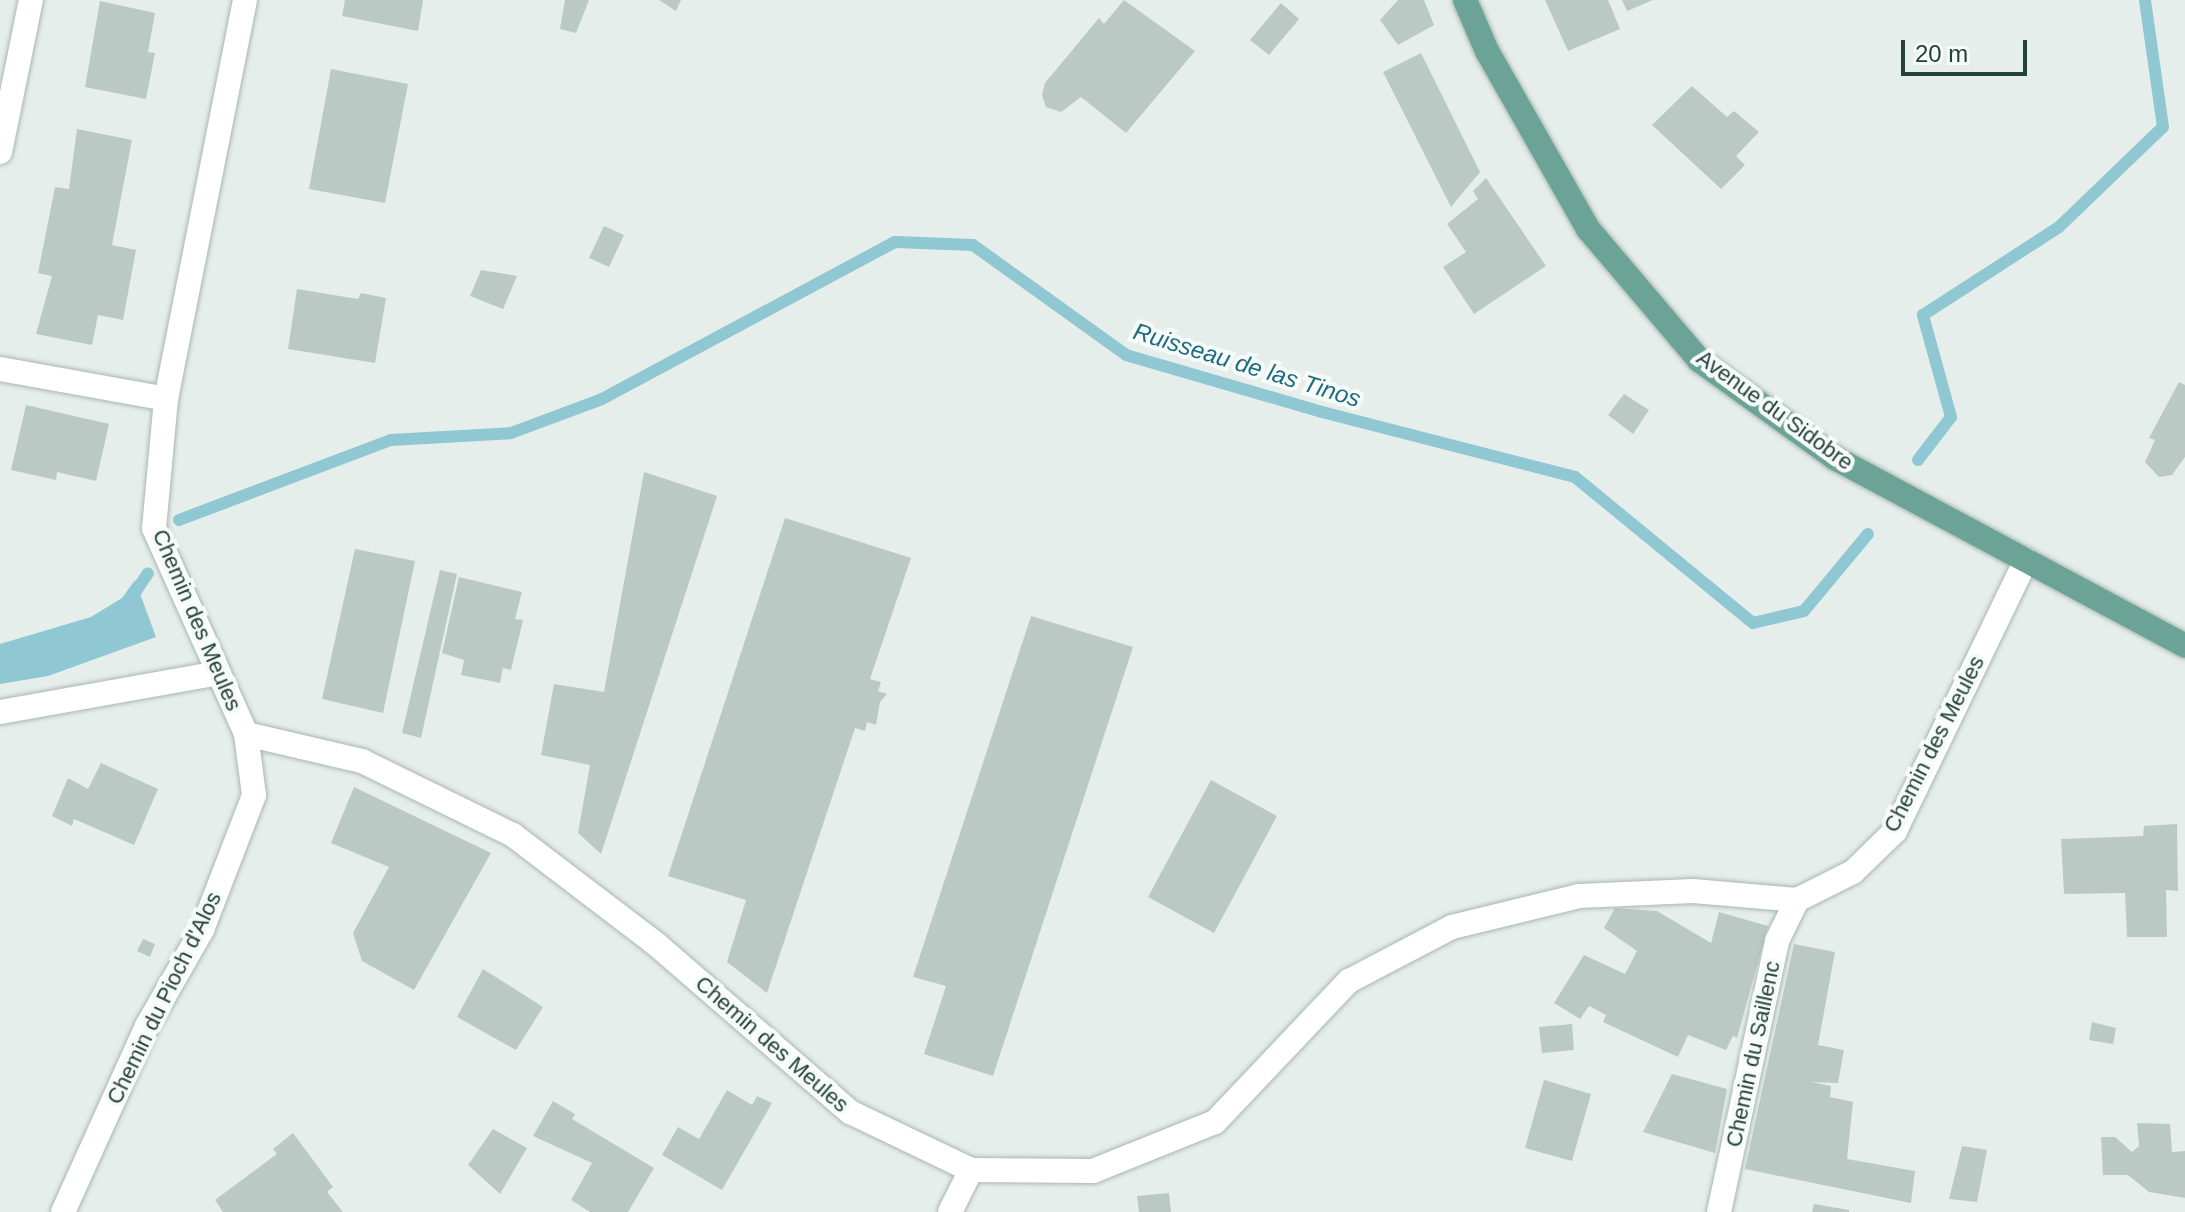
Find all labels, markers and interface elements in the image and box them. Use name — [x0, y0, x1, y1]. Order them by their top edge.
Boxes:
scale bar — [1905, 24, 2031, 74]
text: 20 m — [1915, 40, 1968, 67]
water label: Ruisseau de las Tinos — [1130, 317, 1364, 413]
street label: Avenue du Sidobre — [1692, 344, 1858, 476]
street label: Chemin des Meules — [147, 525, 247, 715]
street label: Chemin des Meules — [1878, 651, 1990, 837]
street label: Chemin du Pioch d'Alos — [101, 888, 227, 1108]
street label: Chemin du Saillenc — [1720, 959, 1786, 1149]
street label: Chemin des Meules — [690, 970, 854, 1118]

